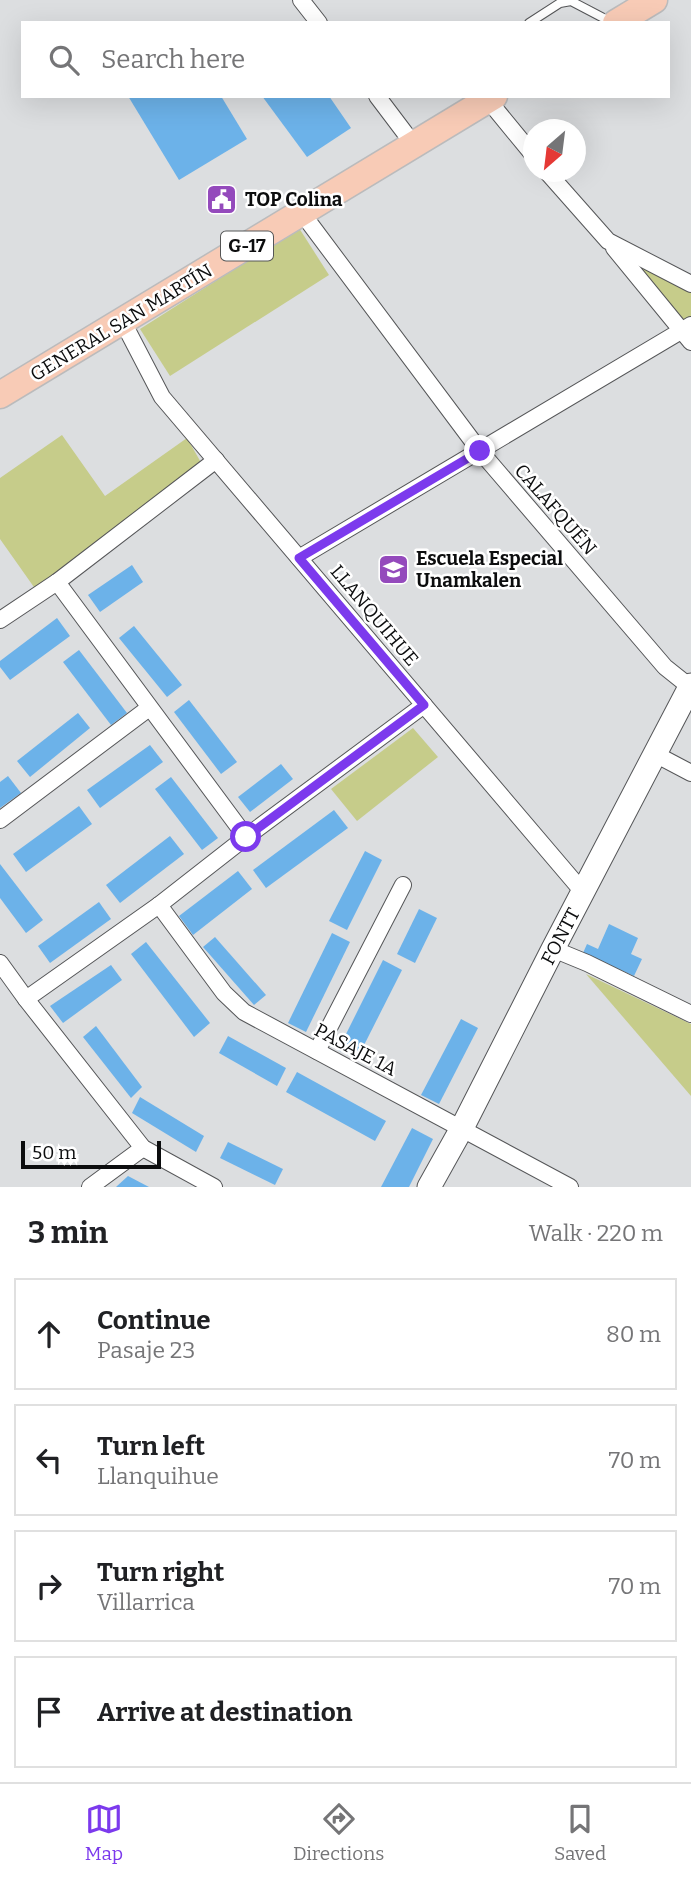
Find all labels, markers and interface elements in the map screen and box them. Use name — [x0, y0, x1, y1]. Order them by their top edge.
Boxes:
search box — [21, 21, 670, 98]
icon: search — [45, 41, 83, 79]
text: Search here — [101, 44, 245, 75]
north arrow — [523, 119, 586, 182]
public building icon: TOP Colina — [205, 182, 239, 216]
place label: TOP Colina — [245, 188, 343, 211]
road number: G-17 — [221, 232, 273, 260]
street label: GENERAL SAN MARTÍN — [26, 259, 216, 386]
route end — [464, 435, 495, 466]
street label: CALAFQUÉN — [510, 459, 601, 560]
place label: Escuela Especial Unamkalen — [416, 547, 563, 592]
school or university icon: Escuela Especial Unamkalen — [376, 552, 410, 586]
street label: LLANQUIHUE — [326, 560, 423, 670]
route start — [230, 821, 261, 852]
street label: FONTT — [536, 904, 585, 969]
street label: PASAJE 1A — [311, 1018, 401, 1081]
scale bar — [21, 1138, 161, 1170]
text: 50 m — [32, 1141, 76, 1164]
text: 3 min — [28, 1215, 108, 1251]
text: Walk · 220 m — [529, 1219, 663, 1247]
text: Continue — [97, 1305, 211, 1336]
icon: ahead — [30, 1315, 68, 1353]
text: 80 m — [606, 1320, 661, 1348]
text: Pasaje 23 — [97, 1336, 195, 1364]
text: Turn left — [97, 1431, 205, 1462]
icon: left — [30, 1441, 68, 1479]
text: 70 m — [609, 1446, 661, 1474]
text: Llanquihue — [97, 1462, 219, 1490]
text: Turn right — [97, 1557, 224, 1588]
icon: right — [30, 1567, 68, 1605]
text: 70 m — [609, 1572, 661, 1600]
text: Villarrica — [97, 1588, 195, 1616]
icon: arrive — [30, 1693, 68, 1731]
text: Arrive at destination — [97, 1697, 352, 1728]
tab: Map — [85, 1800, 123, 1865]
tab: Directions — [293, 1800, 384, 1865]
tab: Saved — [554, 1800, 606, 1865]

